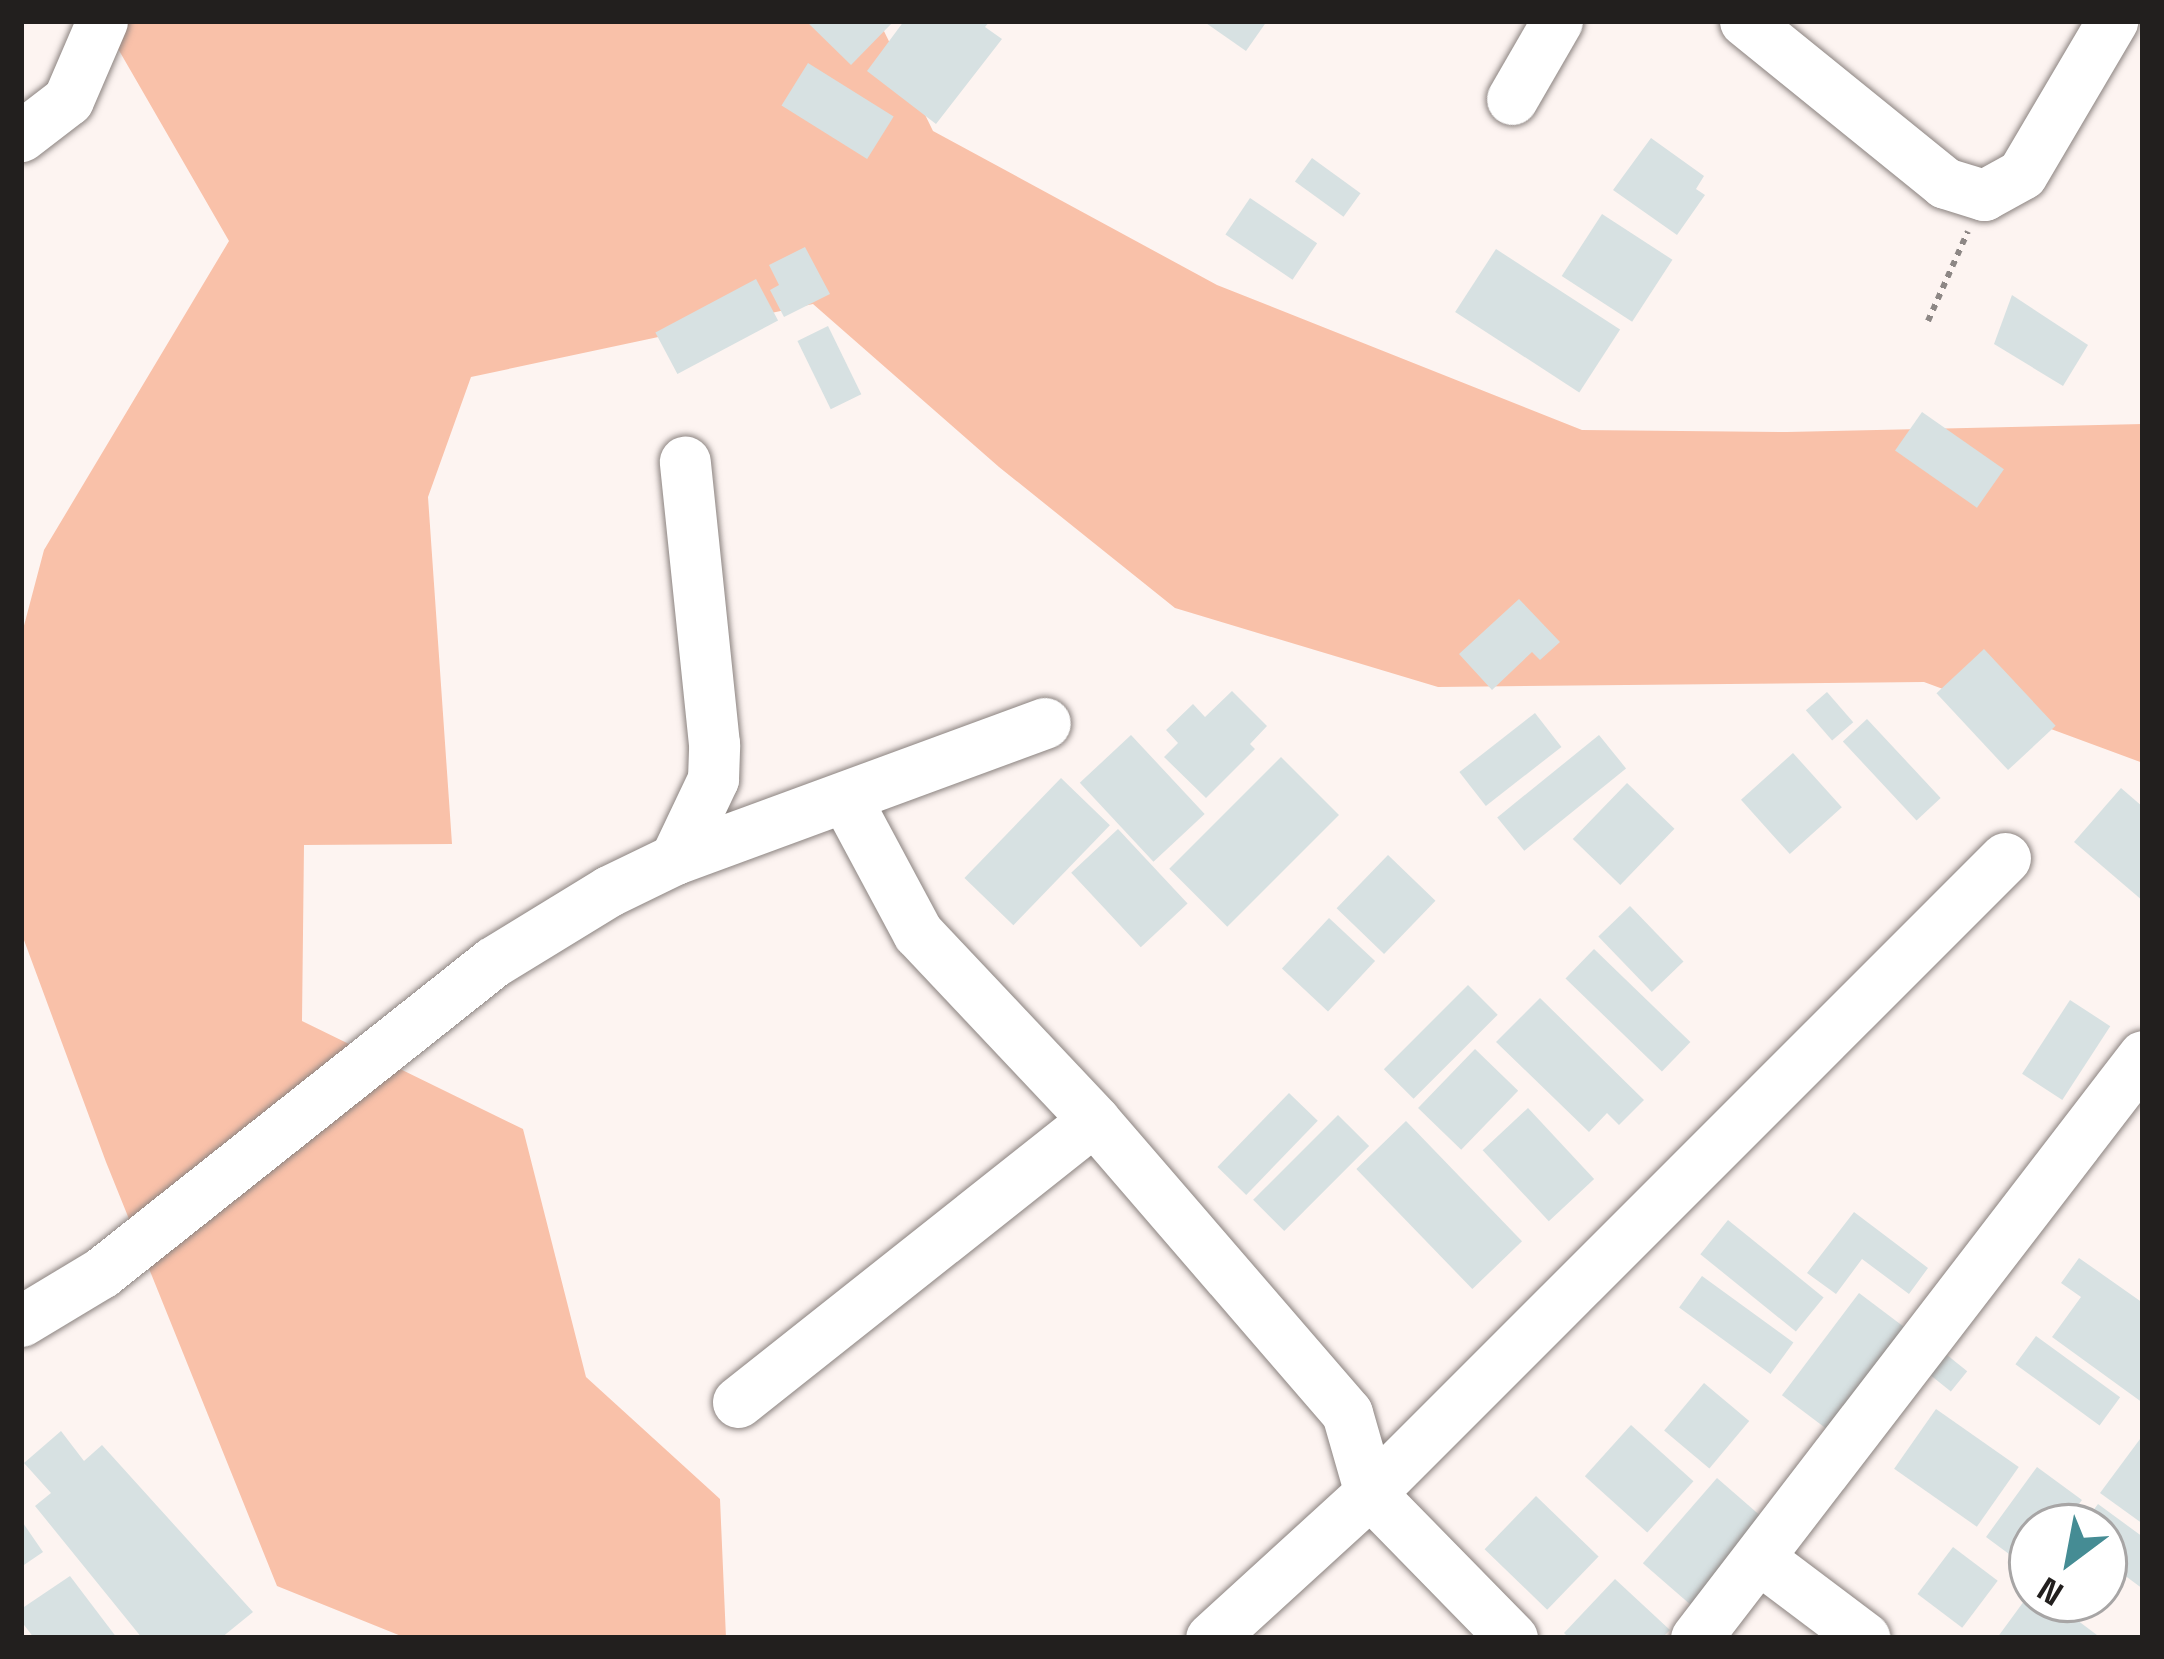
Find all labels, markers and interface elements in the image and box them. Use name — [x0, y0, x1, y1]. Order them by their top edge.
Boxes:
north arrow — [2008, 1503, 2128, 1623]
text: N — [2030, 1567, 2071, 1615]

